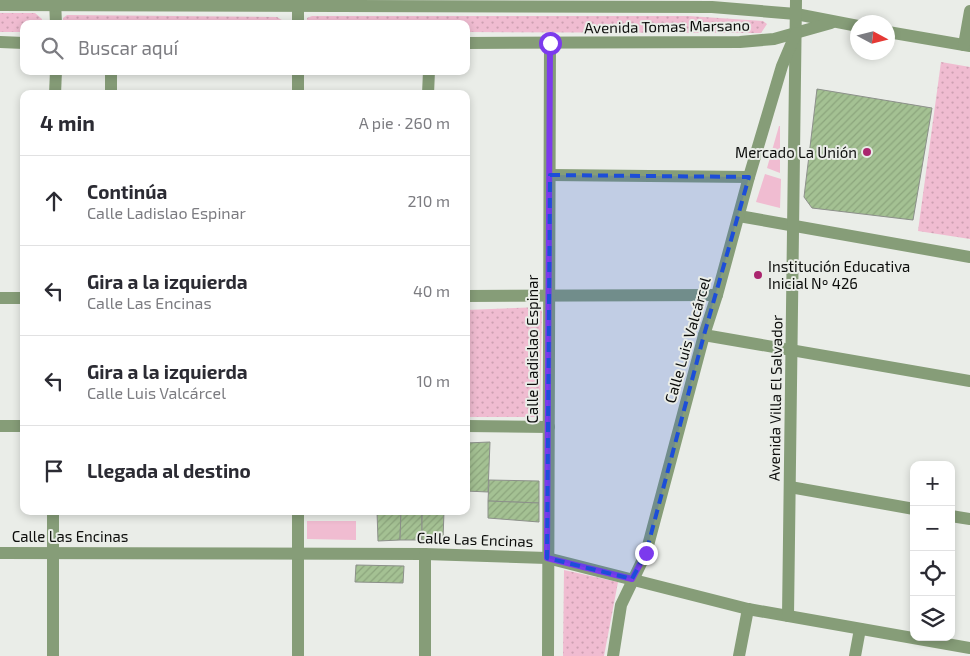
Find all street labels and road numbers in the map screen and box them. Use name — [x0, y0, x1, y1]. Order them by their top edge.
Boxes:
street label: Avenida Tomas Marsano — [584, 16, 750, 36]
street label: Calle Luis Valcárcel — [660, 274, 714, 405]
street label: Calle Ladislao Espinar — [523, 275, 541, 423]
street label: Avenida Villa El Salvador — [765, 315, 785, 481]
street label: Calle Las Encinas — [12, 527, 128, 545]
street label: Calle Las Encinas — [416, 528, 534, 550]

